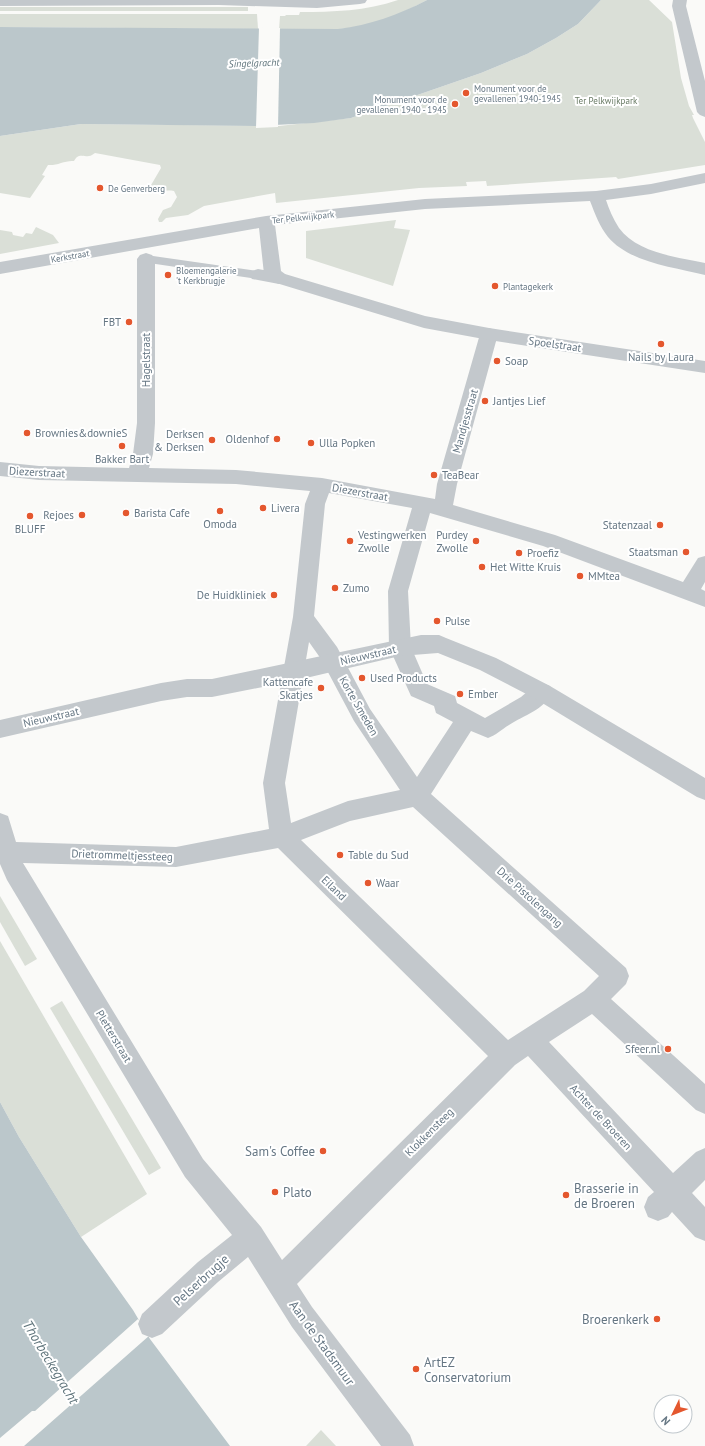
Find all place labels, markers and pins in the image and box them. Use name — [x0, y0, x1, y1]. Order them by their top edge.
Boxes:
place label: Monument voor de gevallenen 1940-1945 — [474, 83, 561, 104]
marker: Monument voor de gevallenen 1940-1945 — [461, 88, 471, 98]
place label: Monument voor de gevallenen 1940 - 1945 — [356, 94, 447, 115]
marker: Monument voor de gevallenen 1940 - 1945 — [450, 99, 460, 109]
marker: De Genverberg — [95, 183, 105, 193]
place label: De Genverberg — [108, 183, 165, 194]
place label: Bloemengalerie 't Kerkbrugje — [176, 265, 237, 286]
marker: Bloemengalerie 't Kerkbrugje — [163, 270, 173, 280]
marker: Plantagekerk — [490, 281, 500, 291]
place label: Plantagekerk — [503, 281, 554, 292]
place label: FBT — [103, 315, 121, 329]
marker: FBT — [124, 317, 134, 327]
marker: Nails by Laura — [656, 339, 666, 349]
place label: Nails by Laura — [628, 350, 694, 364]
place label: Soap — [505, 354, 528, 368]
marker: Soap — [492, 356, 502, 366]
place label: Jantjes Lief — [492, 394, 546, 408]
marker: Jantjes Lief — [480, 396, 490, 406]
place label: Brownies&downieS — [35, 426, 127, 440]
place label: Derksen & Derksen — [154, 427, 204, 454]
marker: Brownies&downieS — [22, 428, 32, 438]
place label: Oldenhof — [225, 432, 269, 446]
marker: Oldenhof — [272, 434, 282, 444]
marker: Derksen & Derksen — [207, 435, 217, 445]
place label: Ulla Popken — [319, 436, 375, 450]
marker: Ulla Popken — [306, 438, 316, 448]
marker: Bakker Bart — [117, 441, 127, 451]
place label: Bakker Bart — [95, 452, 149, 466]
place label: TeaBear — [442, 468, 479, 482]
marker: TeaBear — [429, 470, 439, 480]
place label: Livera — [271, 501, 300, 515]
marker: Livera — [258, 503, 268, 513]
place label: Barista Cafe — [134, 506, 190, 520]
marker: Omoda — [215, 506, 225, 516]
place label: Rejoes — [43, 508, 74, 522]
marker: Barista Cafe — [121, 508, 131, 518]
marker: Rejoes — [77, 510, 87, 520]
marker: BLUFF — [25, 511, 35, 521]
place label: Omoda — [203, 517, 237, 531]
place label: Statenzaal — [603, 518, 653, 532]
marker: Statenzaal — [655, 520, 665, 530]
place label: BLUFF — [15, 522, 46, 536]
place label: Vestingwerken Zwolle — [357, 528, 426, 555]
place label: Purdey Zwolle — [436, 528, 469, 555]
marker: Vestingwerken Zwolle — [345, 536, 355, 546]
marker: Purdey Zwolle — [471, 536, 481, 546]
place label: Staatsman — [629, 545, 678, 559]
place label: Proefiz — [527, 546, 559, 560]
marker: Staatsman — [681, 547, 691, 557]
marker: Proefiz — [514, 548, 524, 558]
place label: Het Witte Kruis — [490, 560, 561, 574]
marker: Het Witte Kruis — [477, 562, 487, 572]
place label: MMtea — [588, 569, 620, 583]
marker: MMtea — [575, 571, 585, 581]
place label: Zumo — [343, 581, 370, 595]
marker: Zumo — [330, 583, 340, 593]
place label: De Huidkliniek — [197, 588, 267, 602]
marker: De Huidkliniek — [269, 590, 279, 600]
place label: Pulse — [445, 614, 471, 628]
marker: Pulse — [432, 616, 442, 626]
place label: Used Products — [370, 671, 437, 685]
marker: Used Products — [357, 673, 367, 683]
place label: Kattencafe Skatjes — [263, 675, 313, 702]
marker: Kattencafe Skatjes — [316, 683, 326, 693]
place label: Ember — [468, 687, 498, 701]
marker: Ember — [455, 689, 465, 699]
place label: Table du Sud — [348, 848, 409, 862]
marker: Table du Sud — [335, 850, 345, 860]
place label: Waar — [376, 876, 400, 890]
marker: Waar — [363, 878, 373, 888]
place label: Sfeer.nl — [625, 1042, 661, 1056]
marker: Sfeer.nl — [663, 1044, 673, 1054]
place label: Sam's Coffee — [245, 1143, 315, 1160]
marker: Sam's Coffee — [318, 1146, 328, 1156]
place label: Brasserie in de Broeren — [574, 1180, 639, 1212]
place label: Plato — [283, 1184, 312, 1201]
marker: Plato — [270, 1187, 280, 1197]
marker: Brasserie in de Broeren — [561, 1190, 571, 1200]
place label: Broerenkerk — [582, 1311, 650, 1328]
marker: Broerenkerk — [652, 1314, 662, 1324]
place label: ArtEZ Conservatorium — [424, 1354, 511, 1386]
marker: ArtEZ Conservatorium — [411, 1364, 421, 1374]

